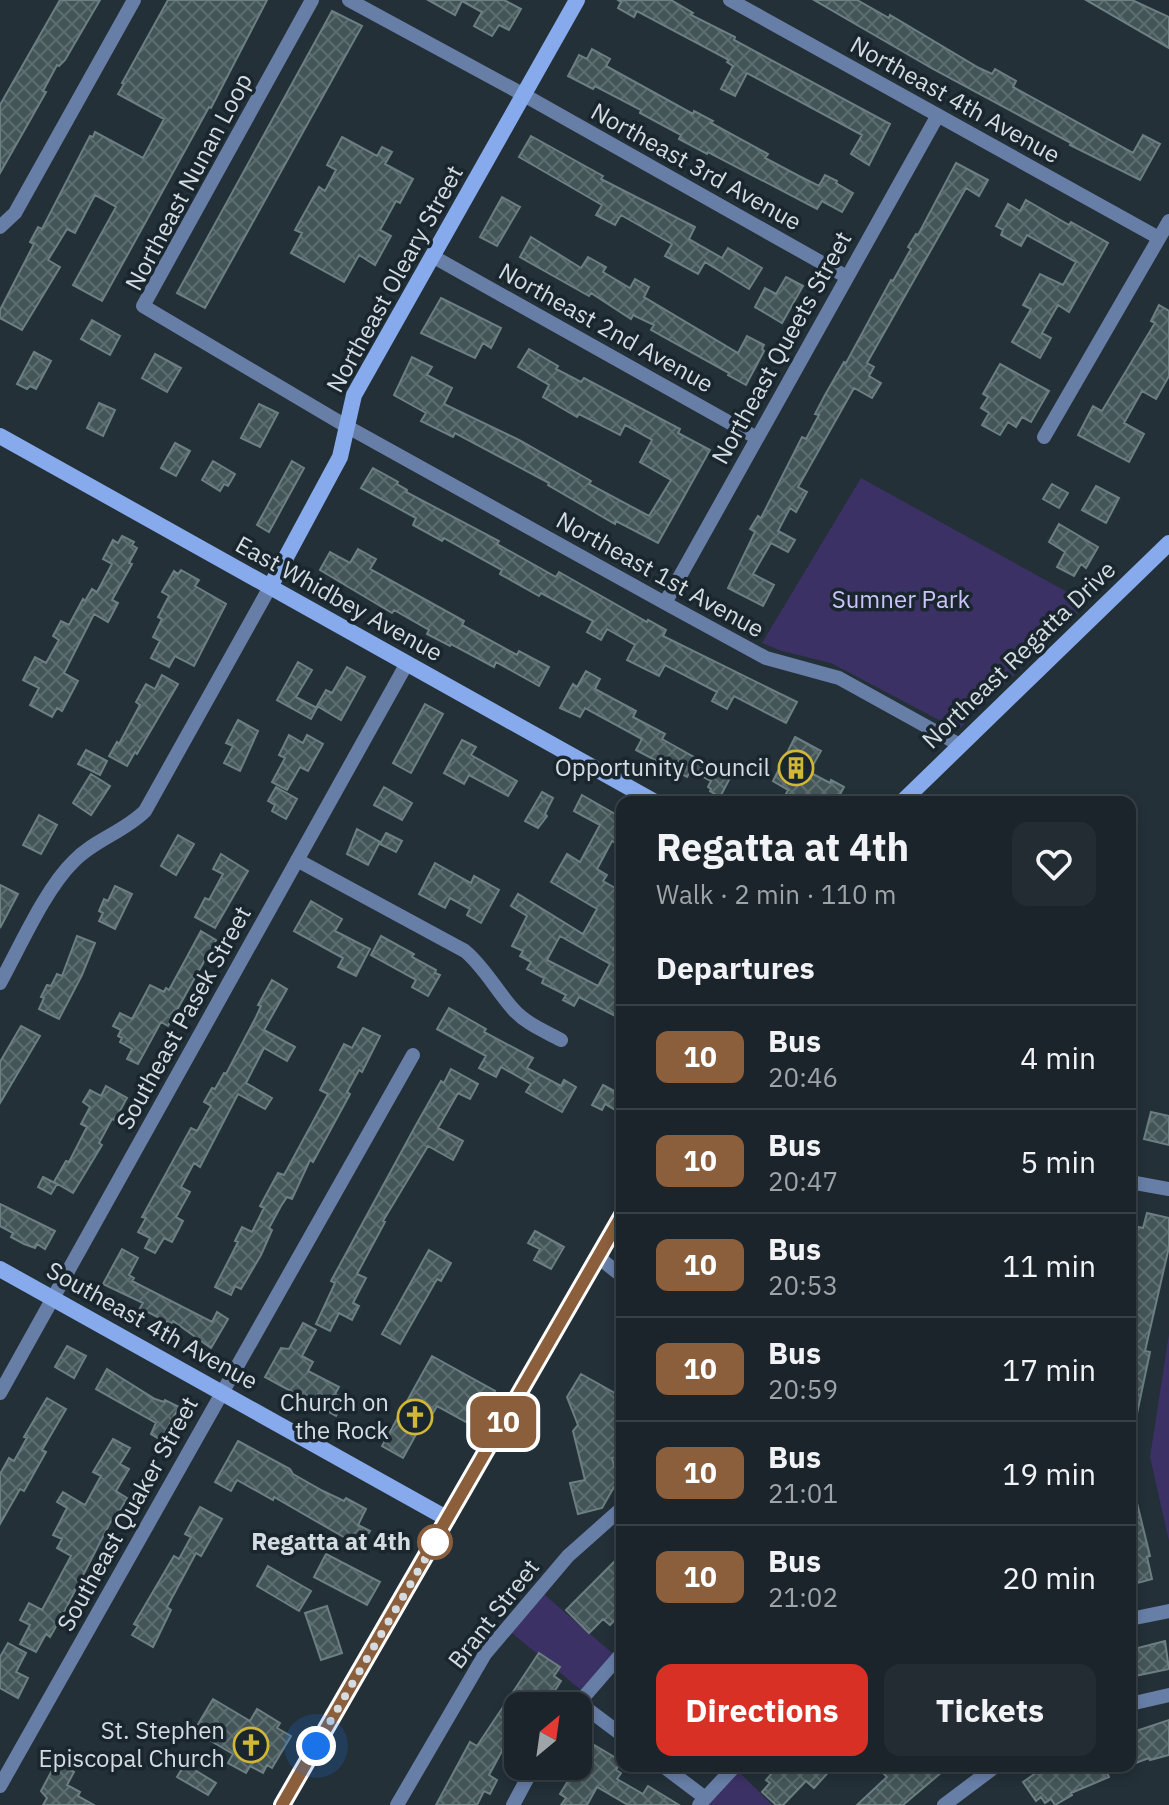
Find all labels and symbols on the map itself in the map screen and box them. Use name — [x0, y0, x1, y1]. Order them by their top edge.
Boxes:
street label: Northeast 4th Avenue — [845, 28, 1066, 170]
street label: Northeast Nunan Loop — [117, 67, 259, 296]
street label: Northeast 3rd Avenue — [586, 95, 807, 237]
street label: Northeast Oleary Street — [318, 159, 470, 398]
street label: Northeast Queets Street — [704, 225, 859, 470]
street label: Northeast 2nd Avenue — [493, 255, 720, 399]
street label: Northeast 1st Avenue — [551, 504, 770, 645]
street label: East Whidbey Avenue — [230, 528, 449, 668]
street label: Northeast Regatta Drive — [915, 553, 1122, 755]
park label: Sumner Park — [832, 583, 971, 615]
building icon: Opportunity Council — [777, 749, 815, 787]
place label: Opportunity Council — [555, 751, 770, 783]
street label: Southeast Pasek Street — [108, 900, 258, 1135]
street label: Southeast 4th Avenue — [41, 1254, 264, 1397]
place label: Church on the Rock — [280, 1386, 389, 1446]
street label: Southeast Quaker Street — [49, 1390, 205, 1637]
line badge: 10 — [467, 1396, 539, 1448]
church icon: Church on the Rock — [396, 1398, 434, 1436]
place label: Regatta at 4th — [251, 1525, 411, 1557]
marker: Regatta at 4th — [418, 1525, 452, 1559]
street label: Brant Street — [440, 1552, 546, 1675]
north arrow — [504, 1692, 592, 1780]
place label: St. Stephen Episcopal Church — [39, 1714, 225, 1774]
church icon: St. Stephen Episcopal Church — [232, 1726, 270, 1764]
your location — [296, 1726, 336, 1766]

